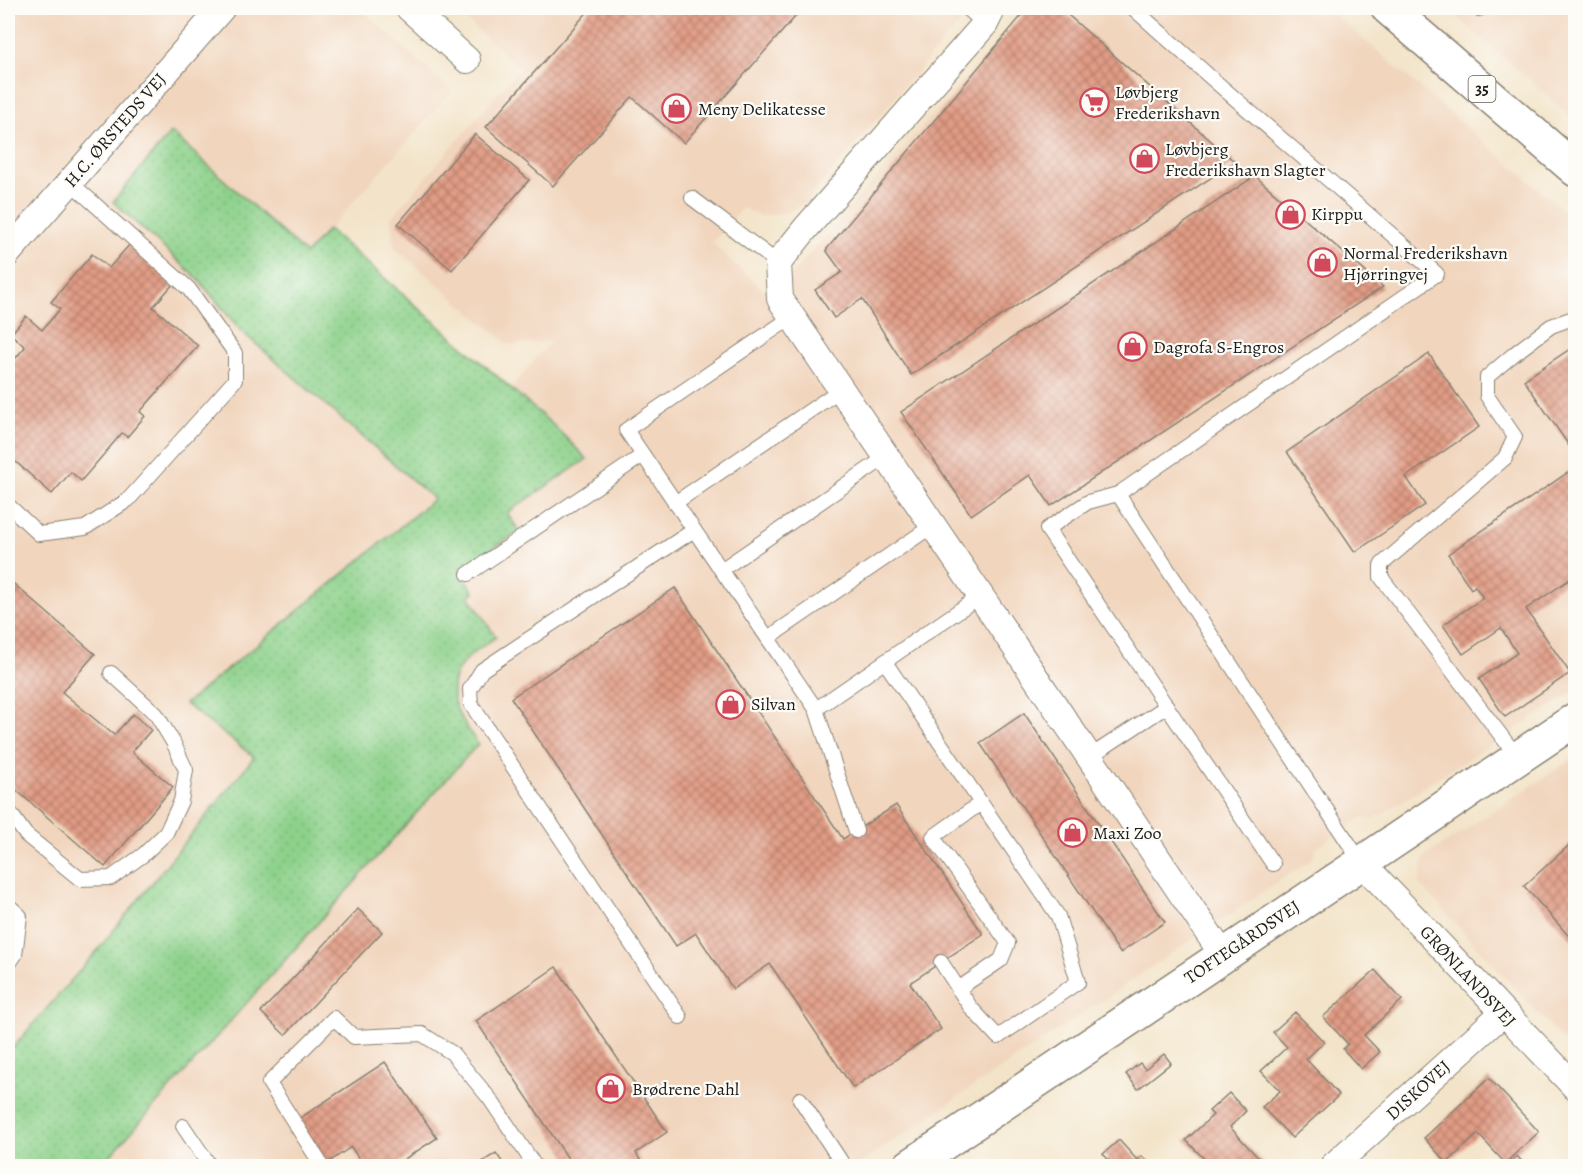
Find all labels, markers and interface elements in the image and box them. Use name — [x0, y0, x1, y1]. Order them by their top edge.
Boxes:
street label: H.C. ØRSTEDS VEJ — [59, 68, 171, 192]
road number: 35 — [1468, 76, 1496, 102]
place label: Løvbjerg Frederikshavn — [1115, 80, 1220, 125]
supermarket icon: Løvbjerg Frederikshavn — [1078, 86, 1110, 118]
shop icon: Meny Delikatesse — [661, 93, 693, 125]
place label: Meny Delikatesse — [698, 97, 826, 121]
place label: Løvbjerg Frederikshavn Slagter — [1165, 137, 1326, 182]
shop icon: Løvbjerg Frederikshavn Slagter — [1128, 143, 1160, 175]
shop icon: Kirppu — [1274, 198, 1306, 230]
place label: Kirppu — [1311, 202, 1363, 226]
place label: Normal Frederikshavn Hjørringvej — [1343, 241, 1508, 286]
shop icon: Normal Frederikshavn Hjørringvej — [1306, 247, 1338, 279]
shop icon: Dagrofa S-Engros — [1116, 331, 1148, 363]
place label: Dagrofa S-Engros — [1153, 335, 1284, 359]
shop icon: Silvan — [714, 688, 746, 720]
place label: Silvan — [751, 692, 796, 716]
shop icon: Maxi Zoo — [1056, 817, 1088, 849]
place label: Maxi Zoo — [1093, 821, 1161, 845]
street label: TOFTEGÅRDSVEJ — [1179, 894, 1305, 990]
street label: GRØNLANDSVEJ — [1415, 920, 1521, 1032]
street label: DISKOVEJ — [1381, 1055, 1455, 1125]
shop icon: Brødrene Dahl — [595, 1073, 627, 1105]
place label: Brødrene Dahl — [632, 1077, 740, 1101]

